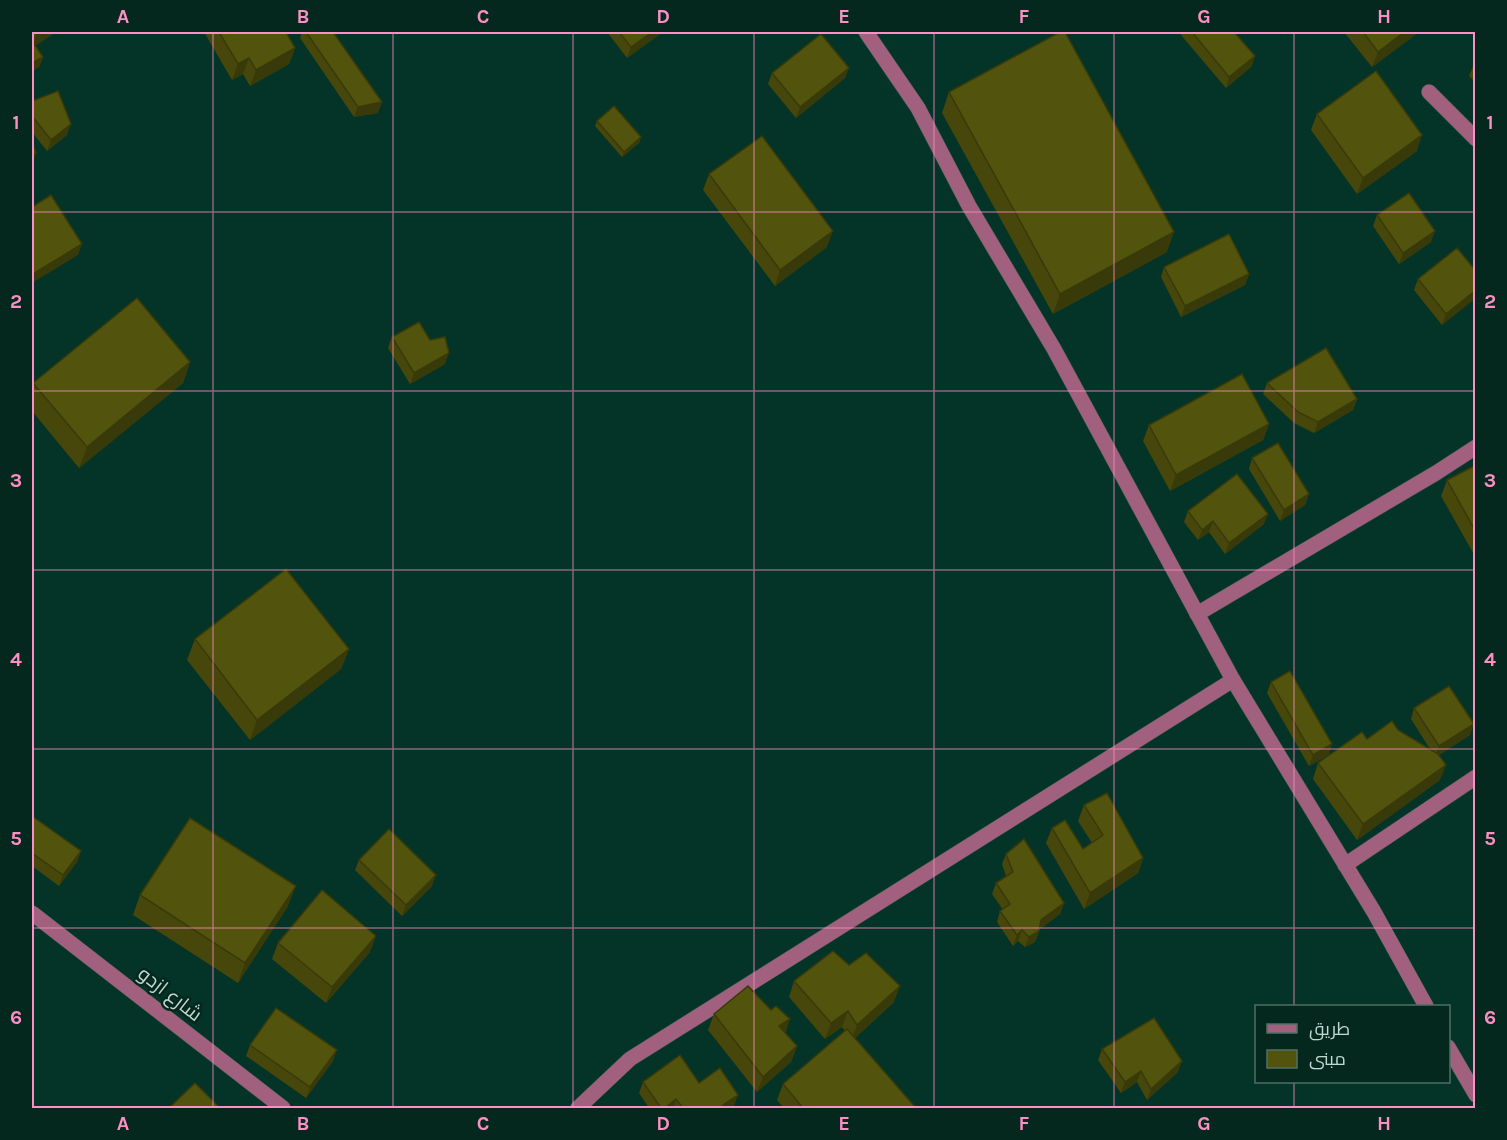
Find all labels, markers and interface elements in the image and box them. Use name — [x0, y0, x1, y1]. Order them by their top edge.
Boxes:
text: A — [117, 5, 130, 28]
text: B — [297, 5, 309, 28]
text: C — [477, 5, 489, 28]
text: D — [656, 5, 670, 28]
text: E — [838, 5, 850, 28]
text: F — [1019, 5, 1030, 28]
text: G — [1197, 5, 1211, 28]
text: H — [1377, 5, 1391, 28]
text: 1 — [12, 111, 20, 134]
text: 1 — [1486, 111, 1494, 134]
text: 2 — [10, 290, 22, 313]
text: 2 — [1484, 290, 1496, 313]
text: 3 — [10, 469, 22, 492]
text: 3 — [1484, 469, 1496, 492]
text: 4 — [10, 648, 22, 671]
text: 4 — [1484, 648, 1496, 671]
text: 5 — [10, 827, 22, 850]
text: 5 — [1484, 827, 1496, 850]
street label: شارع ازدو — [132, 962, 207, 1028]
legend — [1255, 1005, 1450, 1083]
text: 6 — [10, 1006, 22, 1029]
text: 6 — [1484, 1006, 1496, 1029]
text: طريق — [1309, 1018, 1350, 1041]
text: مبنى — [1309, 1048, 1346, 1070]
text: A — [117, 1112, 130, 1135]
text: B — [297, 1112, 309, 1135]
text: C — [477, 1112, 489, 1135]
text: D — [656, 1112, 670, 1135]
text: E — [838, 1112, 850, 1135]
text: F — [1019, 1112, 1030, 1135]
text: G — [1197, 1112, 1211, 1135]
text: H — [1377, 1112, 1391, 1135]

